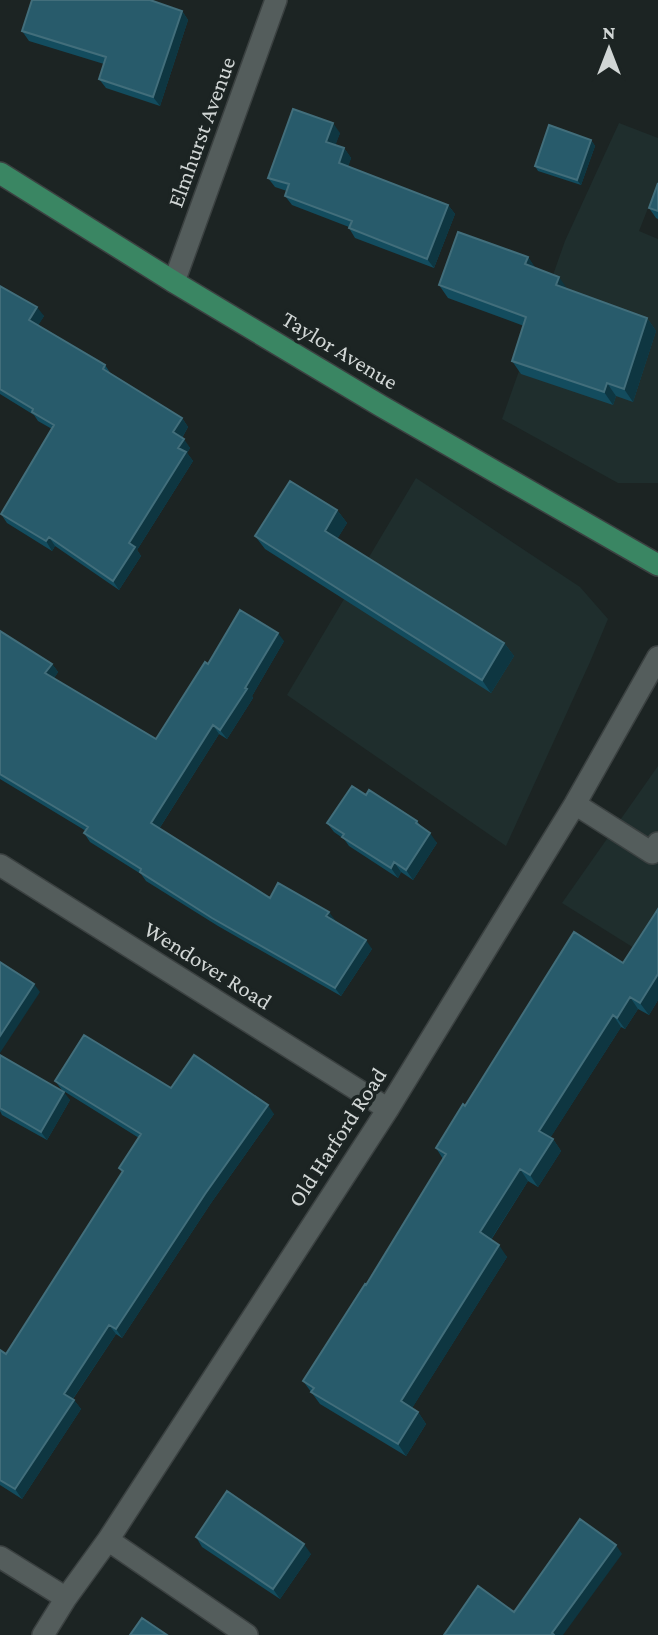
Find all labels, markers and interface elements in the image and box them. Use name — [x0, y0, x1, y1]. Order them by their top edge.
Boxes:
north arrow — [574, 14, 644, 84]
text: N — [603, 22, 616, 43]
street label: Elmhurst Avenue — [162, 53, 240, 211]
street label: Taylor Avenue — [277, 305, 403, 395]
street label: Wendover Road — [139, 915, 277, 1015]
street label: Old Harford Road — [282, 1063, 392, 1211]

